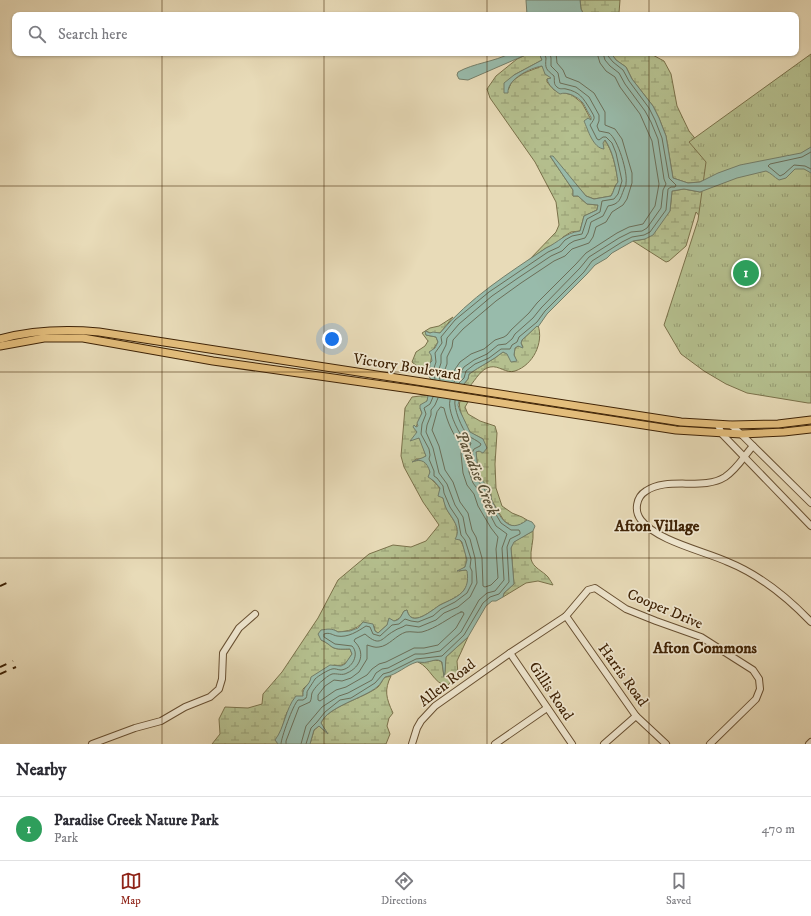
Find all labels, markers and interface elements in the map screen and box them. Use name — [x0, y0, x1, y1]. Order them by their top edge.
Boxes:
search box — [12, 12, 799, 56]
icon: search — [26, 23, 48, 45]
text: Search here — [58, 25, 127, 44]
pin: 1 — [733, 258, 759, 288]
your location — [322, 329, 342, 349]
street label: Victory Boulevard — [351, 349, 463, 385]
water label: Paradise Creek — [451, 428, 503, 519]
district label: Afton Village — [614, 516, 700, 536]
street label: Cooper Drive — [624, 585, 706, 633]
district label: Afton Commons — [652, 638, 758, 658]
street label: Harris Road — [594, 640, 653, 711]
street label: Allen Road — [415, 655, 480, 711]
street label: Gillis Road — [525, 658, 578, 724]
text: Nearby — [16, 759, 66, 781]
text: Paradise Creek Nature Park — [54, 811, 219, 830]
text: 1 — [27, 821, 31, 837]
text: 470 m — [762, 821, 795, 837]
text: Park — [54, 830, 78, 846]
tab: Map — [120, 870, 142, 908]
tab: Directions — [381, 870, 427, 908]
tab: Saved — [666, 870, 691, 908]

